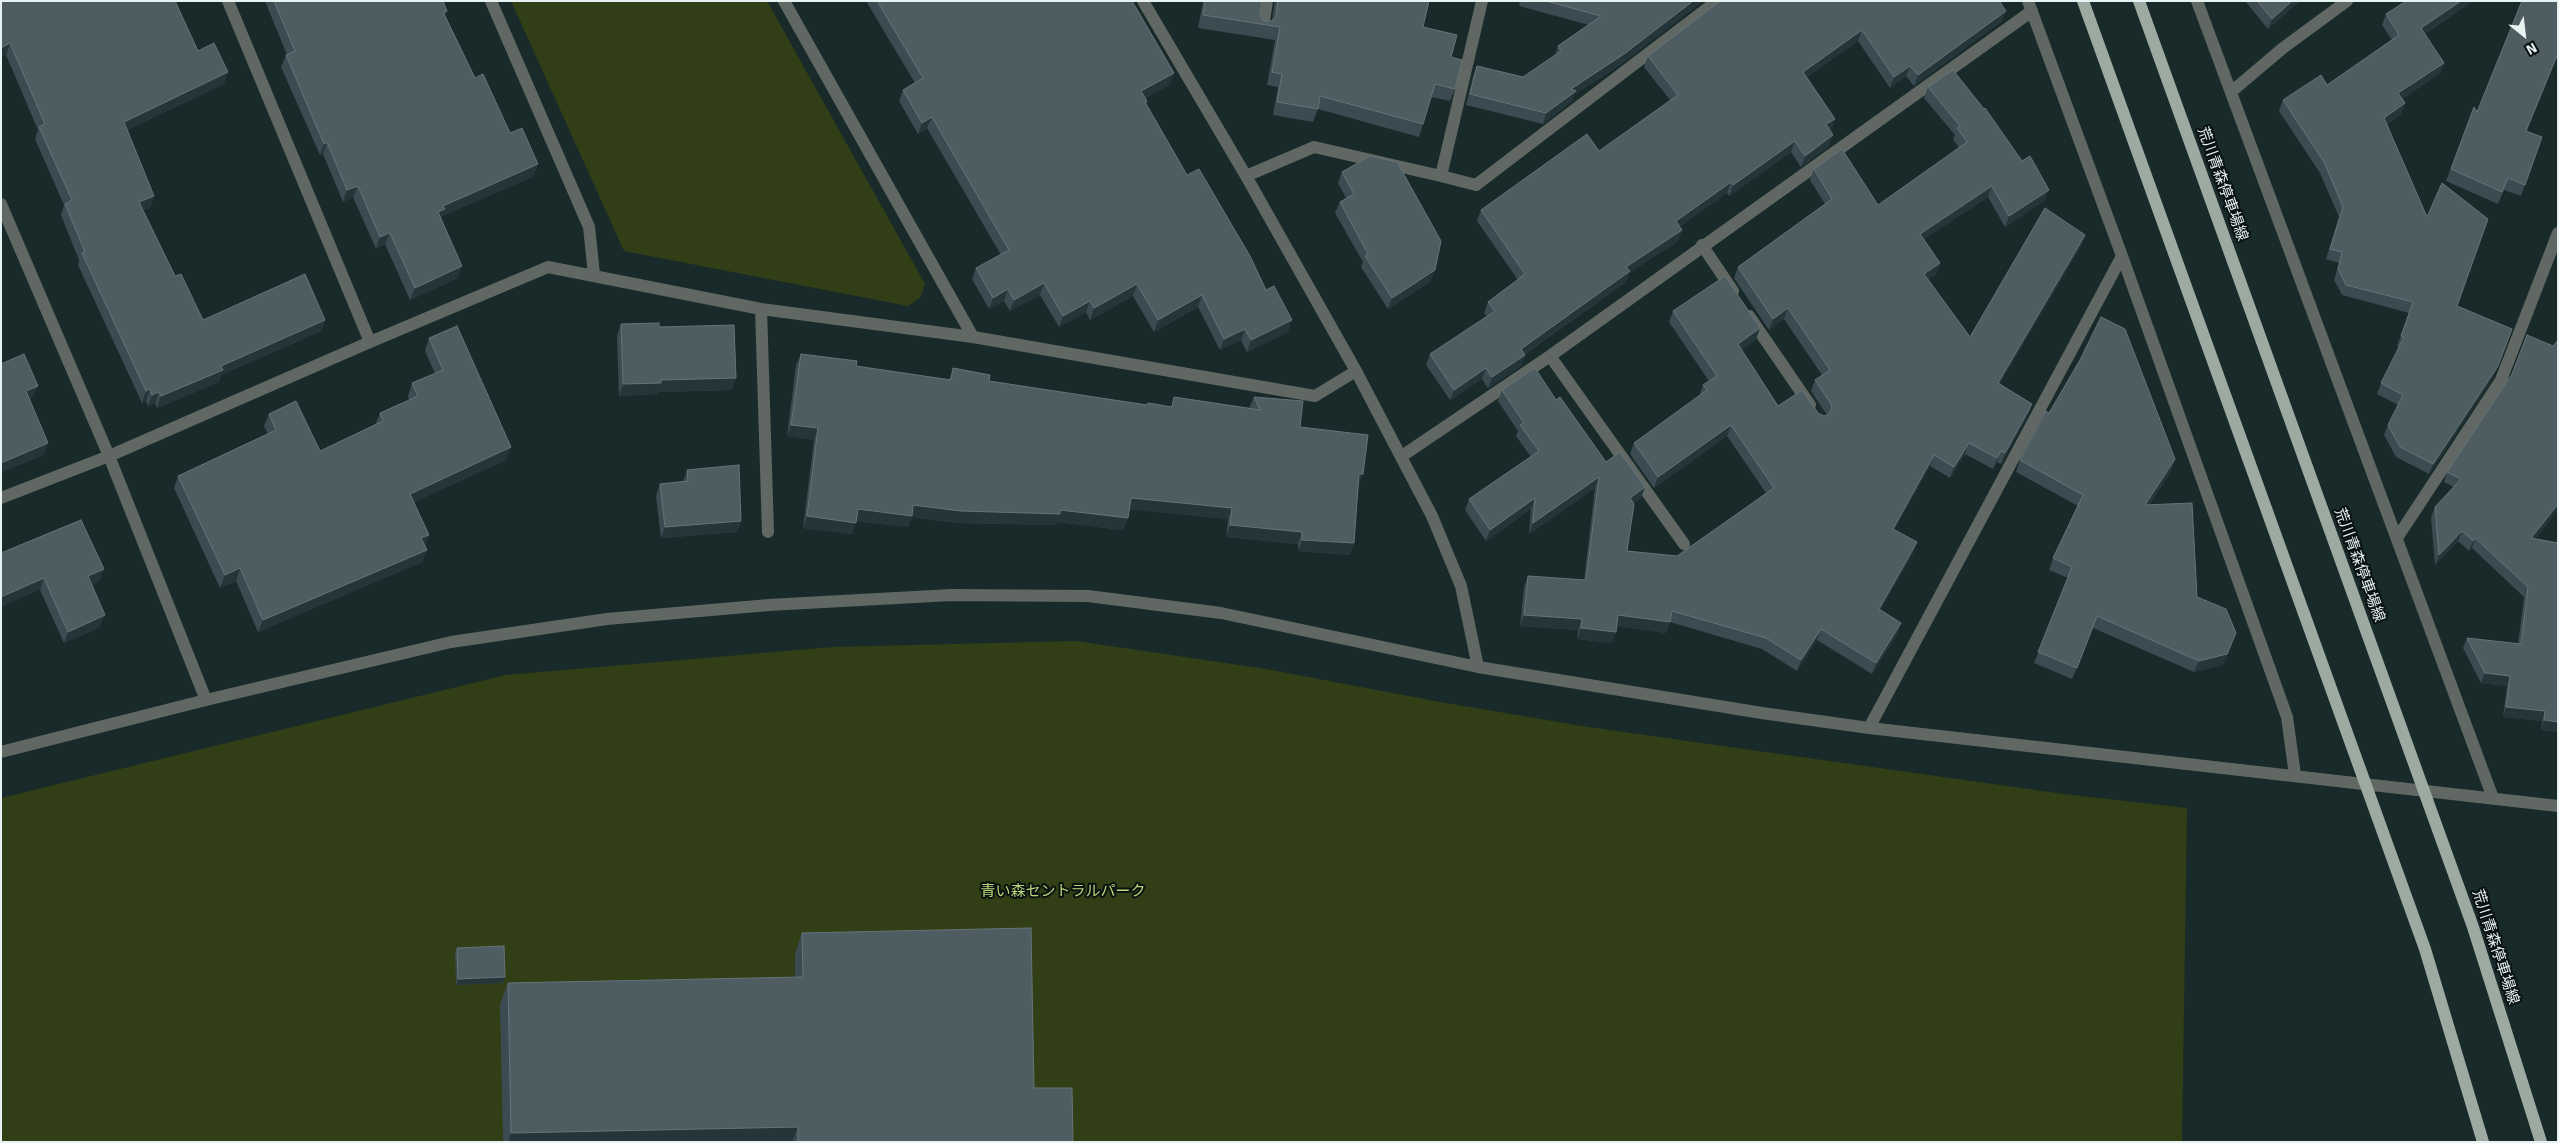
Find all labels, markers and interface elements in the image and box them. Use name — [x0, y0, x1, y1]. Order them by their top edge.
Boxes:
north arrow — [2499, 10, 2549, 60]
text: N — [2523, 39, 2540, 58]
street label: 荒川青森停車場線 — [2193, 125, 2251, 243]
street label: 荒川青森停車場線 — [2330, 506, 2388, 624]
park label: 青い森セントラルパーク — [981, 883, 1145, 901]
street label: 荒川青森停車場線 — [2468, 887, 2522, 1007]

